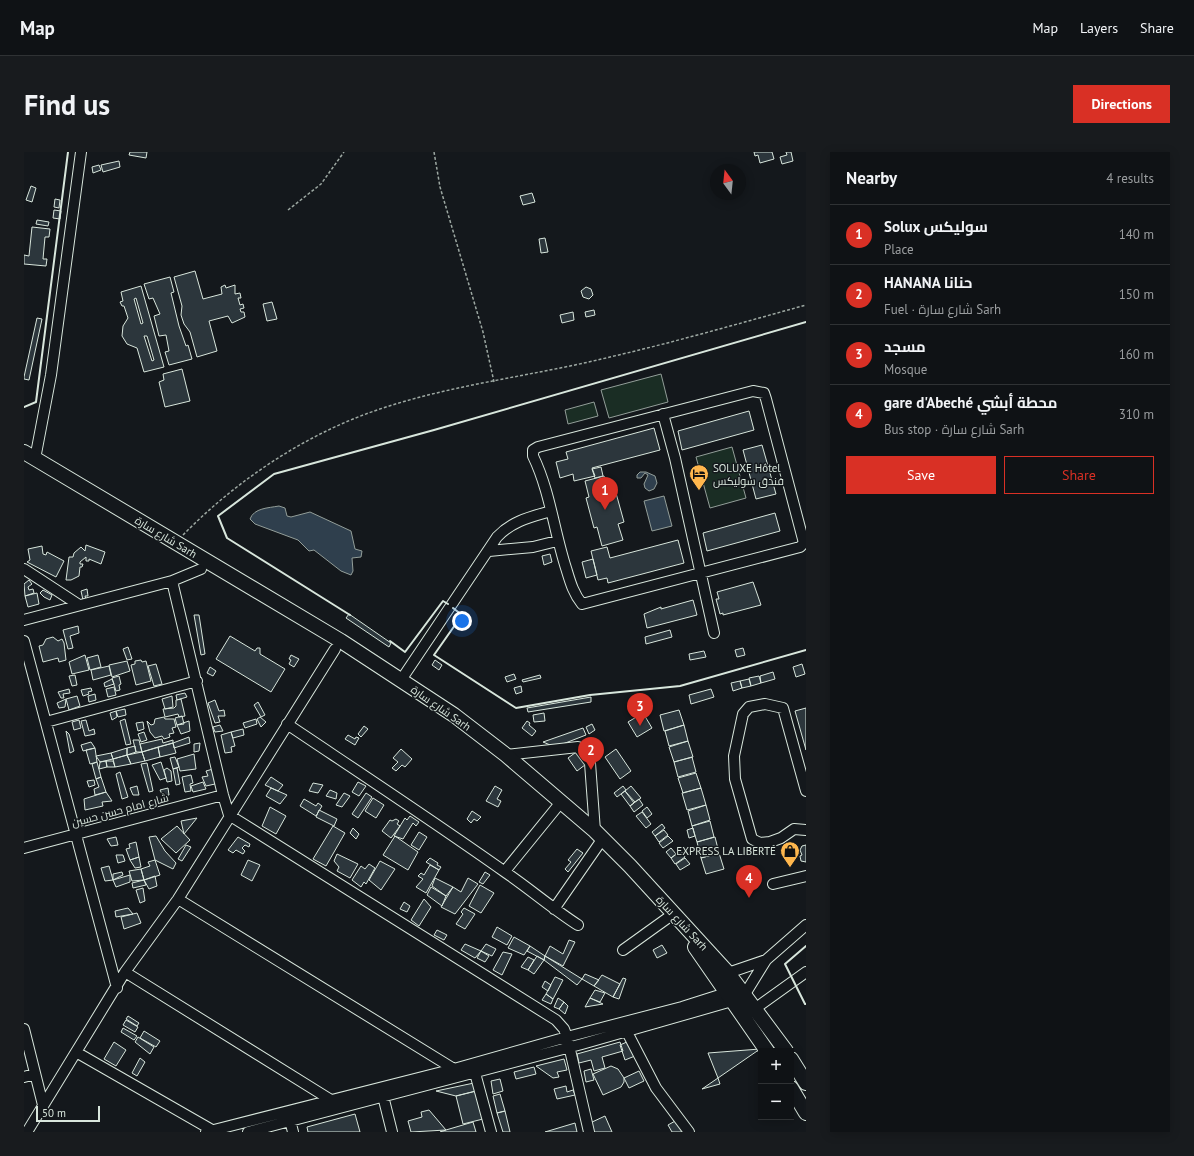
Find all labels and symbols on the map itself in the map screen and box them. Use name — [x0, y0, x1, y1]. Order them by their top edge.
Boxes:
north arrow — [710, 164, 746, 200]
place label: SOLUXE Hôtel فندق سوليكس — [713, 461, 784, 488]
hotel icon: SOLUXE Hôtel فندق سوليكس — [688, 463, 710, 491]
pin: 1 — [592, 477, 618, 510]
street label: شارع سارة Sarh — [132, 513, 200, 562]
your location — [452, 611, 472, 631]
street label: شارع سارة Sarh — [408, 682, 474, 735]
pin: 3 — [627, 693, 653, 726]
pin: 2 — [578, 737, 604, 770]
street label: شارع امام حسن حسين — [70, 790, 170, 831]
shop icon: EXPRESS LA LIBERTÉ — [779, 840, 801, 868]
place label: EXPRESS LA LIBERTÉ — [676, 844, 776, 858]
pin: 4 — [736, 865, 762, 898]
street label: شارع سارة Sarh — [652, 893, 711, 954]
scale bar — [36, 1104, 100, 1123]

